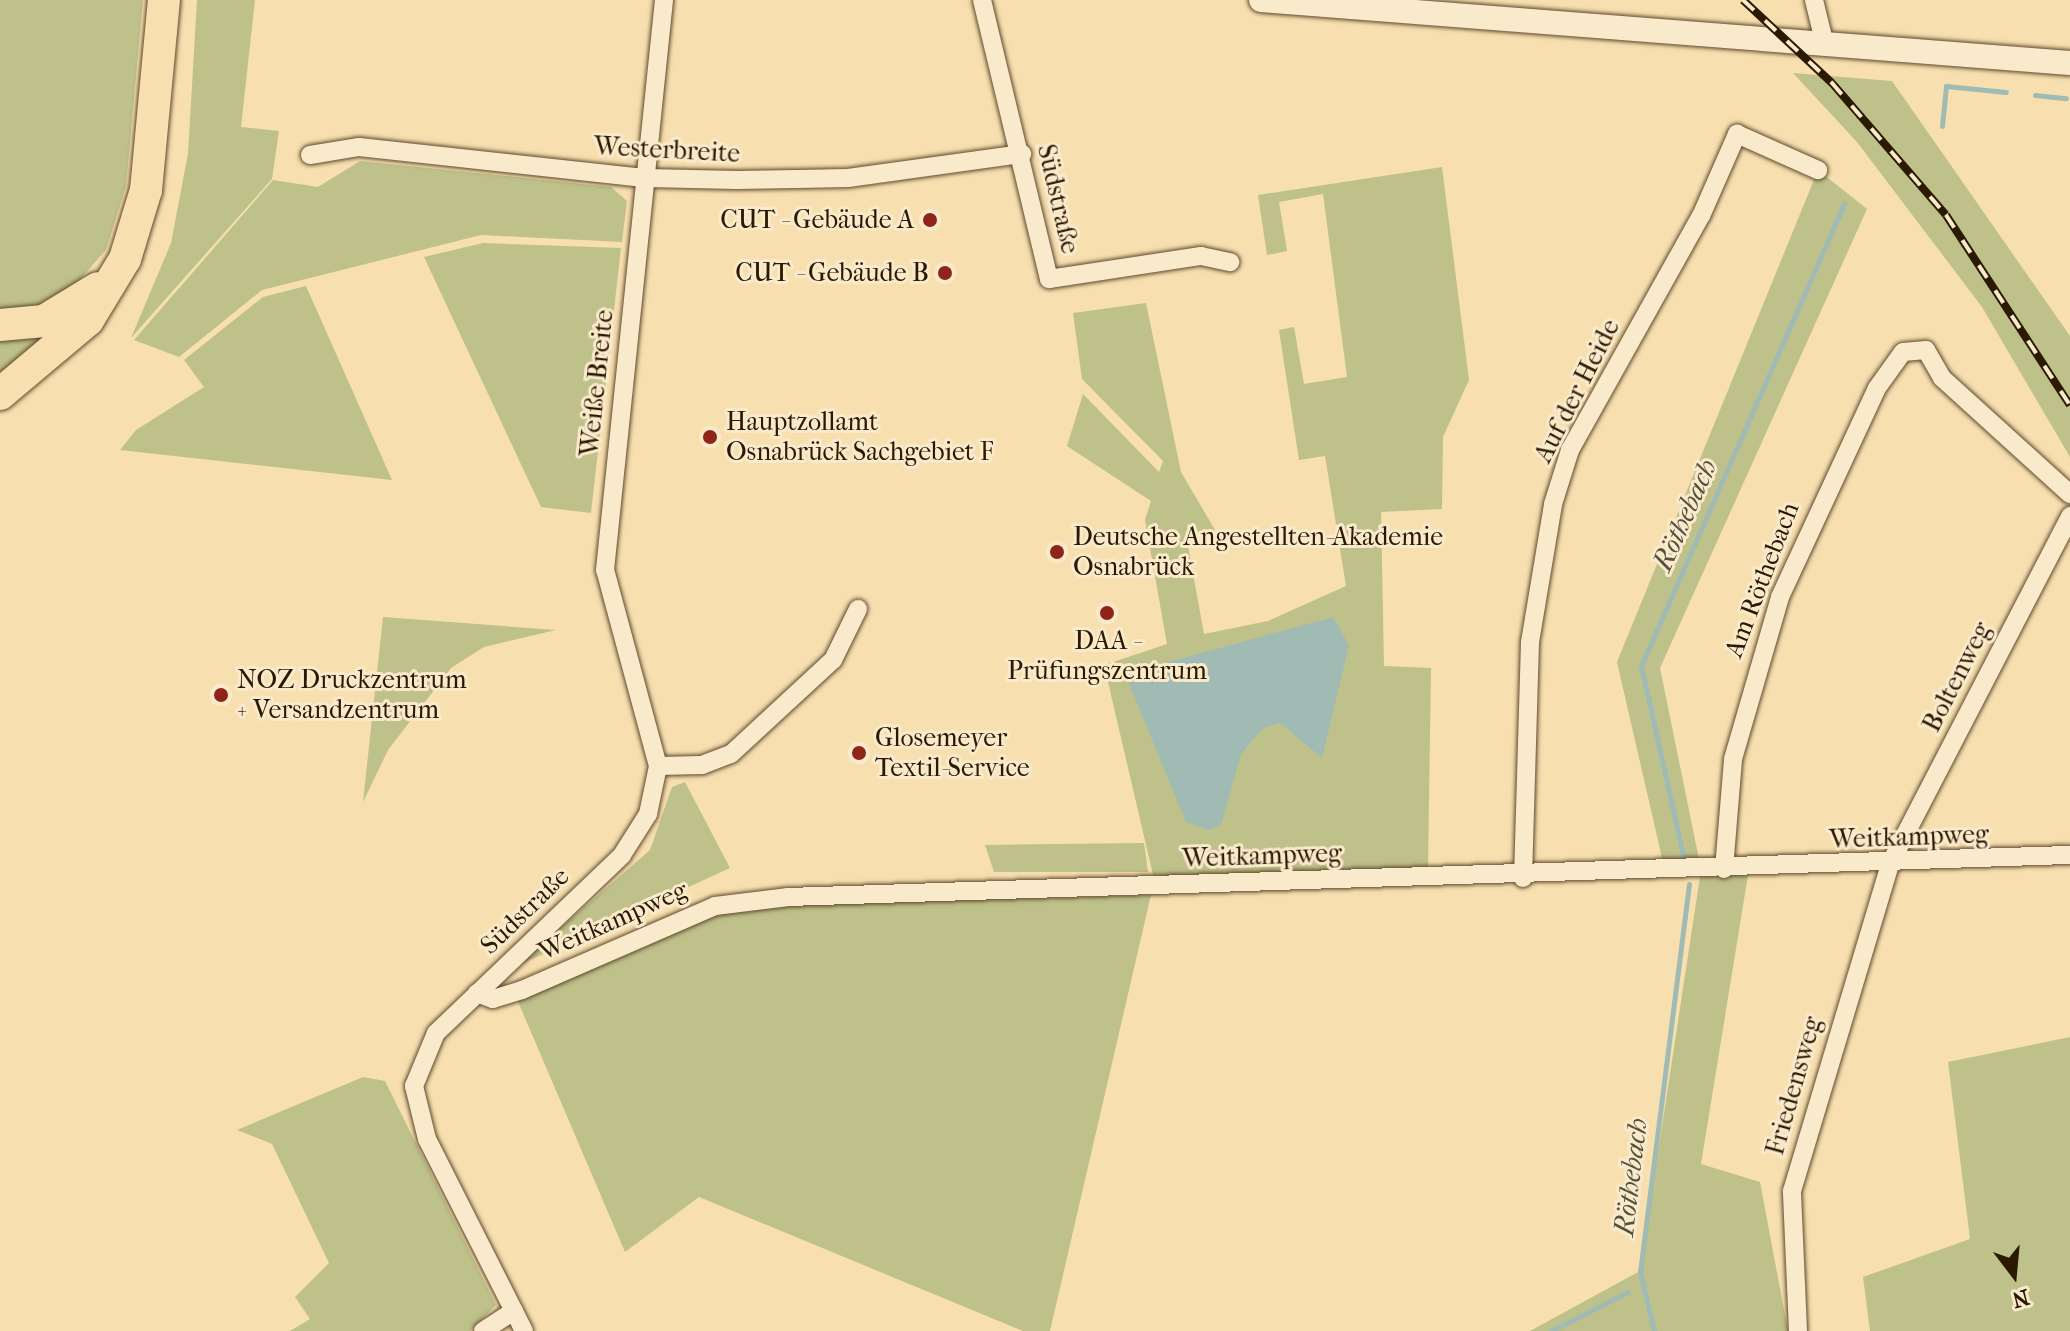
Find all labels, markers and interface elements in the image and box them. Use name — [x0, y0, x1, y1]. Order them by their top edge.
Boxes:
street label: Westerbreite — [593, 131, 741, 169]
street label: Südstraße — [1030, 141, 1086, 257]
place label: CUT - Gebäude A — [720, 204, 914, 236]
marker: CUT - Gebäude A — [921, 211, 939, 229]
place label: CUT - Gebäude B — [735, 257, 929, 289]
marker: CUT - Gebäude B — [936, 264, 954, 282]
street label: Weiße Breite — [574, 308, 620, 458]
street label: Auf der Heide — [1528, 314, 1626, 468]
place label: Hauptzollamt Osnabrück Sachgebiet F — [726, 406, 994, 468]
marker: Hauptzollamt Osnabrück Sachgebiet F — [701, 428, 719, 446]
water label: Röthebach — [1646, 454, 1724, 576]
street label: Am Röthebach — [1718, 498, 1806, 662]
place label: Deutsche Angestellten-Akademie Osnabrück — [1073, 521, 1443, 582]
marker: Deutsche Angestellten-Akademie Osnabrück — [1048, 543, 1066, 561]
marker: DAA - Prüfungszentrum — [1098, 604, 1116, 622]
street label: Boltenweg — [1916, 617, 1998, 737]
place label: DAA - Prüfungszentrum — [1007, 625, 1207, 686]
place label: NOZ Druckzentrum + Versandzentrum — [237, 664, 467, 726]
marker: NOZ Druckzentrum + Versandzentrum — [212, 686, 230, 704]
place label: Glosemeyer Textil-Service — [875, 722, 1030, 784]
marker: Glosemeyer Textil-Service — [850, 744, 868, 762]
street label: Weitkampweg — [1829, 819, 1989, 855]
street label: Weitkampweg — [1182, 838, 1342, 874]
street label: Südstraße — [474, 861, 576, 961]
street label: Weitkampweg — [534, 874, 692, 968]
street label: Friedensweg — [1759, 1013, 1829, 1159]
water label: Röthebach — [1607, 1116, 1655, 1238]
north arrow — [1974, 1235, 2054, 1315]
text: N — [2009, 1283, 2032, 1313]

